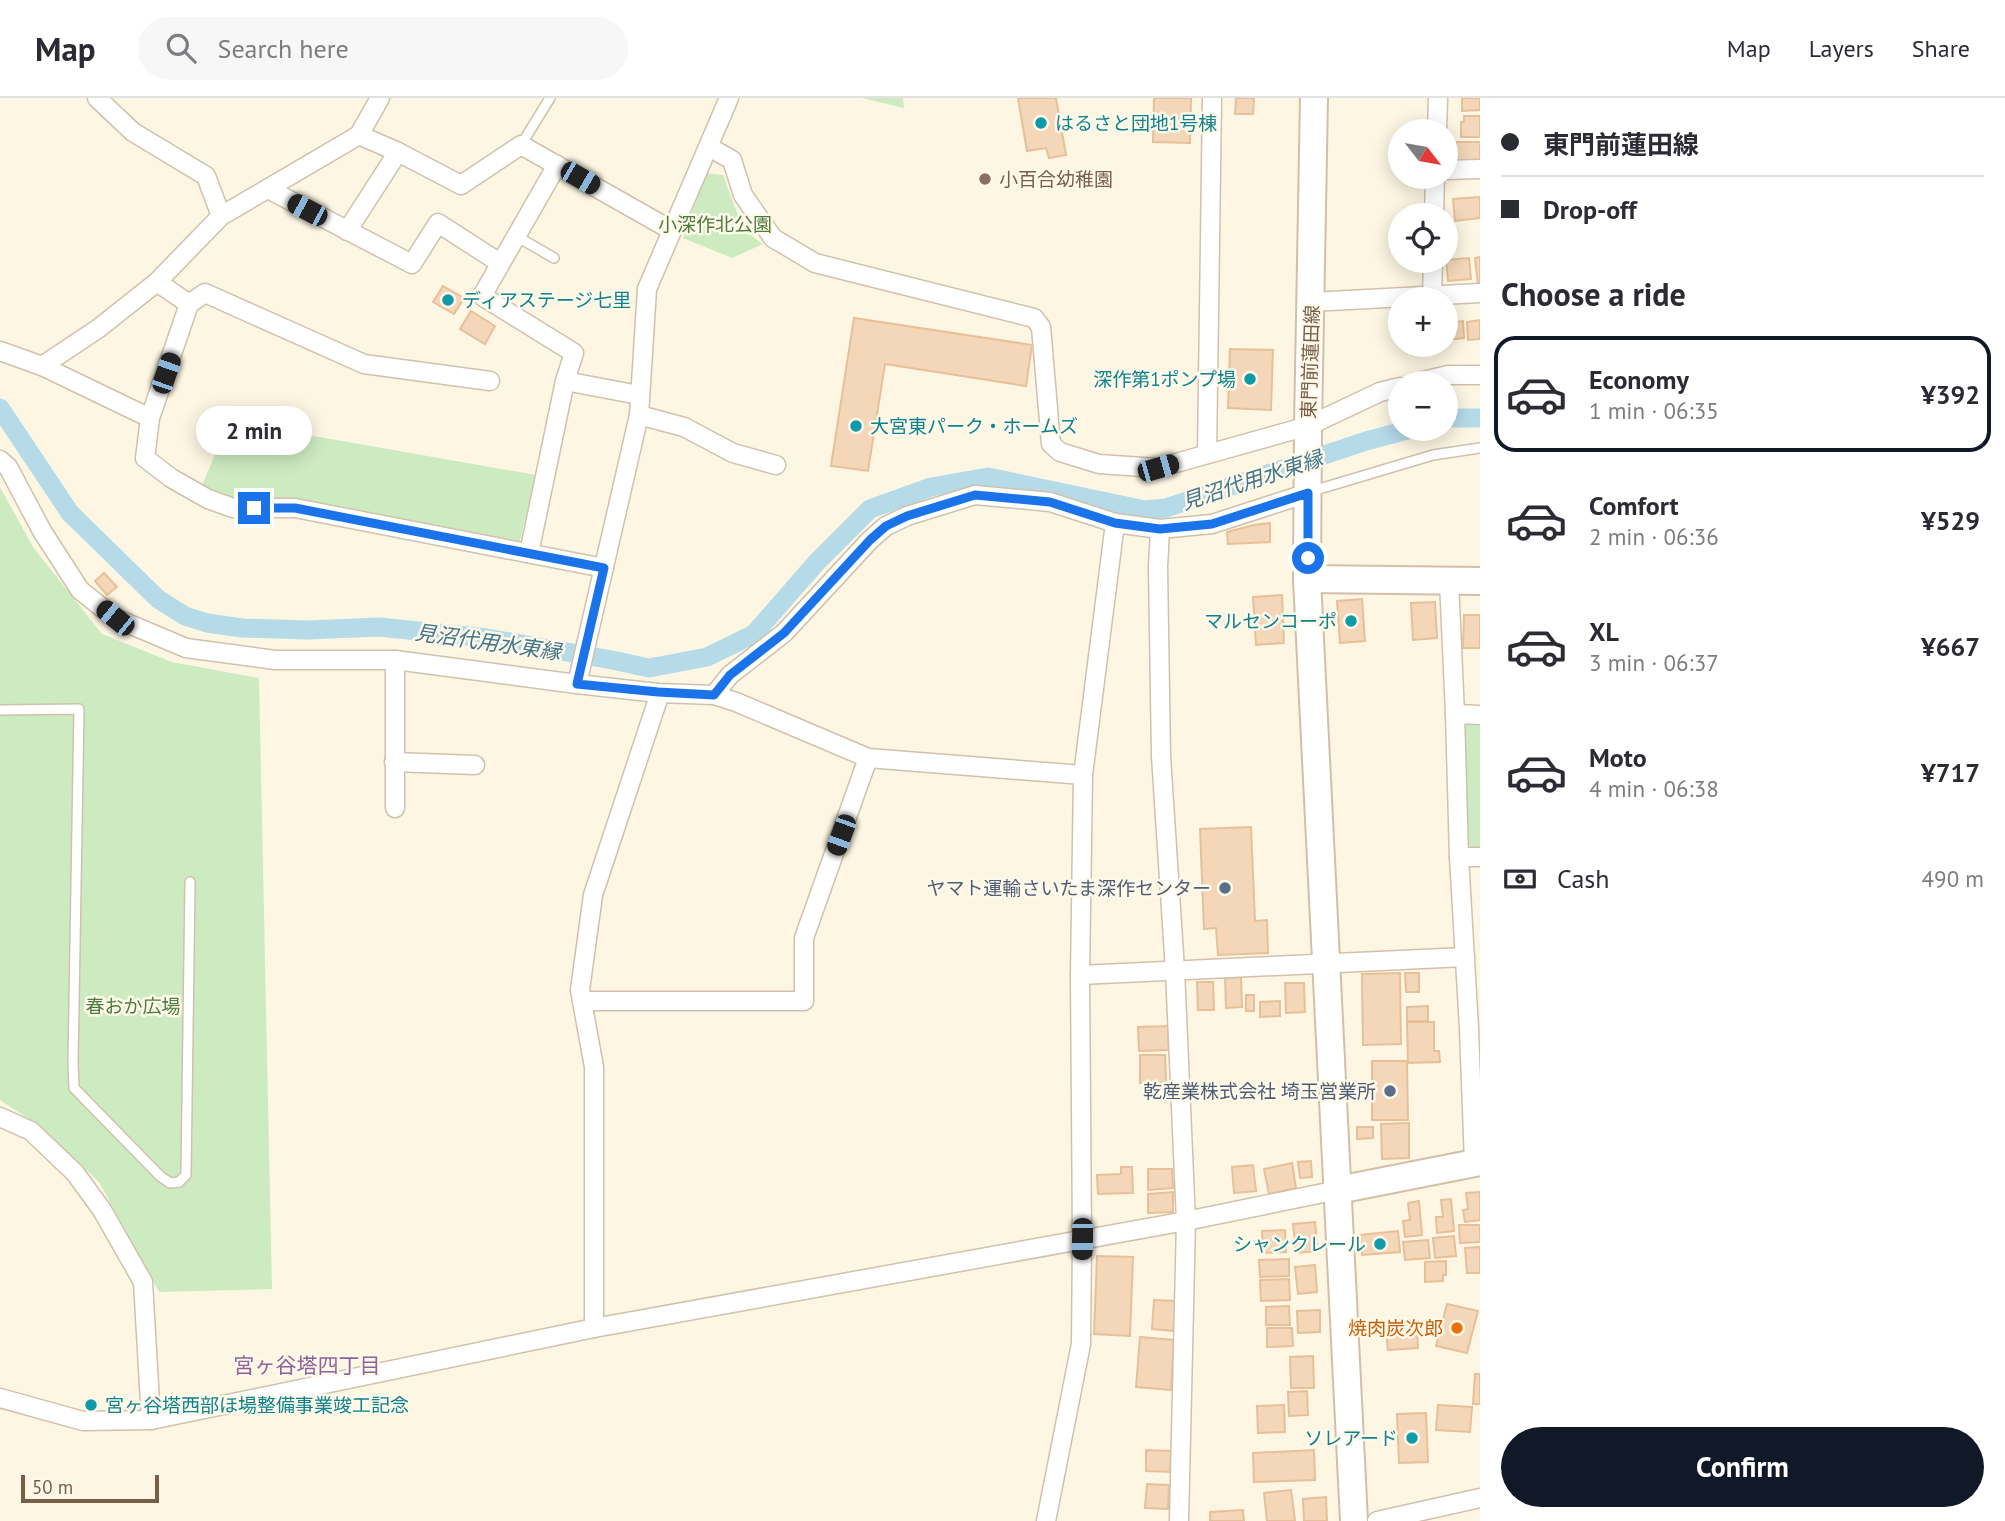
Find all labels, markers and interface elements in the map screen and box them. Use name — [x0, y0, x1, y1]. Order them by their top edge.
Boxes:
search box — [138, 17, 628, 80]
text: Map — [35, 27, 96, 70]
icon: search — [162, 29, 200, 67]
text: Search here — [218, 32, 349, 65]
text: Map — [1727, 33, 1771, 64]
text: Layers — [1809, 33, 1874, 64]
text: Share — [1912, 33, 1970, 64]
place label: はるさと団地1号棟 — [1055, 111, 1217, 135]
marker: はるさと団地1号棟 — [1033, 115, 1049, 131]
north arrow — [1388, 119, 1458, 189]
map controls — [1388, 119, 1458, 441]
text: 東門前蓮田線 — [1543, 128, 1699, 161]
car — [557, 158, 604, 198]
place label: 小百合幼稚園 — [999, 167, 1113, 191]
marker: 小百合幼稚園 — [977, 171, 993, 187]
car — [284, 191, 331, 229]
text: Drop-off — [1543, 193, 1637, 226]
button: locate — [1388, 203, 1458, 273]
park label: 小深作北公園 — [658, 212, 772, 236]
text: Choose a ride — [1501, 273, 1686, 315]
button: + — [1388, 287, 1458, 357]
place label: ディアステージ七里 — [462, 288, 631, 312]
marker: ディアステージ七里 — [440, 292, 456, 308]
street label: 東門前蓮田線 — [1296, 305, 1324, 419]
car — [150, 350, 183, 396]
icon: car — [1505, 363, 1568, 426]
text: Economy — [1589, 363, 1689, 396]
place label: 深作第1ポンプ場 — [1093, 367, 1236, 391]
marker: 深作第1ポンプ場 — [1242, 371, 1258, 387]
button: − — [1388, 371, 1458, 441]
text: ¥392 — [1921, 378, 1980, 411]
text: 1 min · 06:35 — [1589, 396, 1719, 425]
callout: 2 min — [196, 406, 312, 456]
place label: 大宮東パーク・ホームズ — [870, 414, 1078, 438]
text: 2 min — [226, 416, 282, 445]
marker: 大宮東パーク・ホームズ — [848, 418, 864, 434]
water label: 見沼代用水東縁 — [1178, 444, 1328, 516]
car — [1135, 452, 1182, 484]
icon: car — [1505, 489, 1568, 552]
text: Comfort — [1589, 489, 1679, 522]
route end — [238, 492, 270, 524]
text: ¥529 — [1921, 504, 1980, 537]
text: 2 min · 06:36 — [1589, 522, 1719, 551]
route start — [1292, 542, 1324, 574]
car — [93, 597, 138, 639]
place label: マルセンコーポ — [1204, 609, 1337, 633]
marker: マルセンコーポ — [1343, 613, 1359, 629]
icon: car — [1505, 615, 1568, 678]
text: XL — [1589, 615, 1619, 648]
water label: 見沼代用水東縁 — [413, 618, 565, 666]
text: ¥667 — [1921, 630, 1980, 663]
text: 3 min · 06:37 — [1589, 648, 1719, 677]
icon: car — [1505, 741, 1568, 804]
text: Moto — [1589, 741, 1647, 774]
text: ¥717 — [1921, 756, 1980, 789]
text: 4 min · 06:38 — [1589, 774, 1719, 803]
car — [824, 812, 859, 858]
icon: cash — [1501, 860, 1539, 898]
text: Cash — [1557, 862, 1609, 895]
text: 490 m — [1922, 864, 1984, 893]
place label: ヤマト運輸さいたま深作センター — [927, 876, 1211, 900]
marker: ヤマト運輸さいたま深作センター — [1217, 880, 1233, 896]
park label: 春おか広場 — [85, 994, 181, 1018]
place label: 乾産業株式会社 埼玉営業所 — [1143, 1079, 1376, 1103]
marker: 乾産業株式会社 埼玉営業所 — [1382, 1083, 1398, 1099]
car — [1072, 1218, 1093, 1260]
place label: シャンクレール — [1233, 1232, 1366, 1256]
marker: シャンクレール — [1372, 1236, 1388, 1252]
place label: 焼肉炭次郎 — [1348, 1316, 1443, 1340]
marker: 焼肉炭次郎 — [1449, 1320, 1465, 1336]
district label: 宮ヶ谷塔四丁目 — [234, 1352, 381, 1379]
place label: 宮ヶ谷塔西部ほ場整備事業竣工記念 — [105, 1393, 409, 1417]
marker: 宮ヶ谷塔西部ほ場整備事業竣工記念 — [83, 1397, 99, 1413]
place label: ソレアード — [1304, 1426, 1398, 1450]
button: Confirm — [1501, 1427, 1984, 1507]
marker: ソレアード — [1404, 1430, 1420, 1446]
scale bar — [21, 1472, 159, 1504]
text: 50 m — [32, 1475, 73, 1499]

